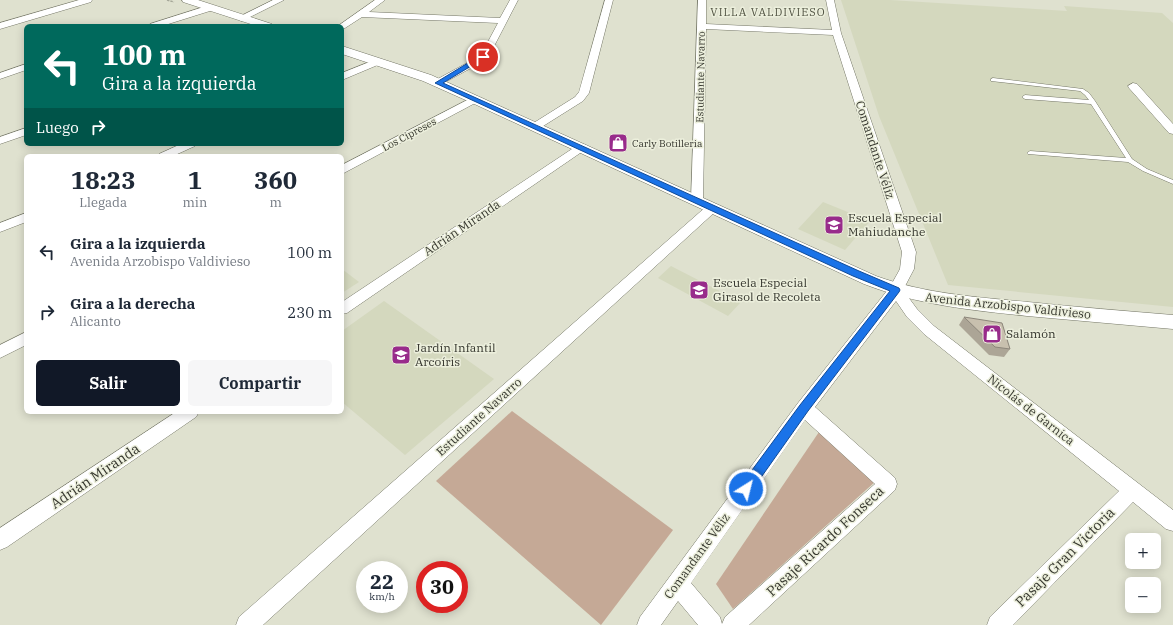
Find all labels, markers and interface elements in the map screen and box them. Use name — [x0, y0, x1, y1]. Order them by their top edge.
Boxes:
district label: VILLA VALDIVIESO — [710, 5, 826, 19]
street label: Estudiante Navarro — [693, 31, 708, 123]
text: 100 m — [102, 36, 186, 73]
icon: left — [36, 40, 88, 92]
pin — [466, 40, 500, 74]
icon: arrive — [472, 46, 494, 68]
text: Gira a la izquierda — [102, 72, 257, 95]
street label: Comandante Véliz — [853, 99, 898, 201]
street label: Los Cipreses — [380, 115, 439, 154]
icon: right — [87, 116, 109, 138]
text: Luego — [36, 118, 79, 137]
shop icon: Carly Botilleria — [607, 132, 629, 154]
place label: Carly Botilleria — [632, 137, 703, 150]
text: 18:23 — [71, 164, 136, 196]
text: 1 — [188, 164, 202, 196]
text: 360 — [254, 164, 297, 196]
text: Llegada — [79, 194, 127, 211]
text: min — [182, 194, 207, 211]
text: m — [269, 194, 282, 211]
street label: Adrián Miranda — [421, 196, 503, 259]
place label: Escuela Especial Mahiudanche — [848, 210, 943, 239]
school or university icon: Escuela Especial Mahiudanche — [823, 214, 845, 236]
text: Gira a la izquierda — [70, 234, 206, 253]
icon: left — [36, 241, 58, 263]
text: 100 m — [287, 243, 332, 262]
text: Avenida Arzobispo Valdivieso — [70, 253, 250, 270]
place label: Escuela Especial Girasol de Recoleta — [713, 275, 821, 304]
school or university icon: Escuela Especial Girasol de Recoleta — [688, 279, 710, 301]
street label: Avenida Arzobispo Valdivieso — [924, 289, 1092, 322]
text: Gira a la derecha — [70, 294, 195, 313]
icon: right — [36, 301, 58, 323]
text: 230 m — [287, 303, 332, 322]
text: Alicanto — [70, 313, 121, 330]
shop icon: Salamón — [981, 323, 1003, 345]
place label: Salamón — [1006, 326, 1056, 341]
place label: Jardín Infantil Arcoíris — [415, 340, 496, 369]
school or university icon: Jardín Infantil Arcoíris — [390, 344, 412, 366]
button: Salir — [36, 360, 180, 406]
button: Compartir — [188, 360, 332, 406]
street label: Nicolás de Garnica — [985, 371, 1078, 448]
street label: Estudiante Navarro — [433, 374, 525, 459]
street label: Adrián Miranda — [47, 439, 143, 513]
position arrow — [725, 468, 767, 510]
street label: Pasaje Ricardo Fonseca — [762, 482, 888, 600]
street label: Pasaje Gran Victoria — [1011, 503, 1119, 611]
street label: Comandante Véliz — [660, 510, 733, 601]
map controls — [1125, 533, 1161, 613]
button: + — [1125, 533, 1161, 569]
speed limit sign: 30 — [416, 561, 468, 613]
text: 22 — [370, 568, 394, 595]
button: − — [1125, 577, 1161, 613]
text: km/h — [369, 590, 395, 603]

